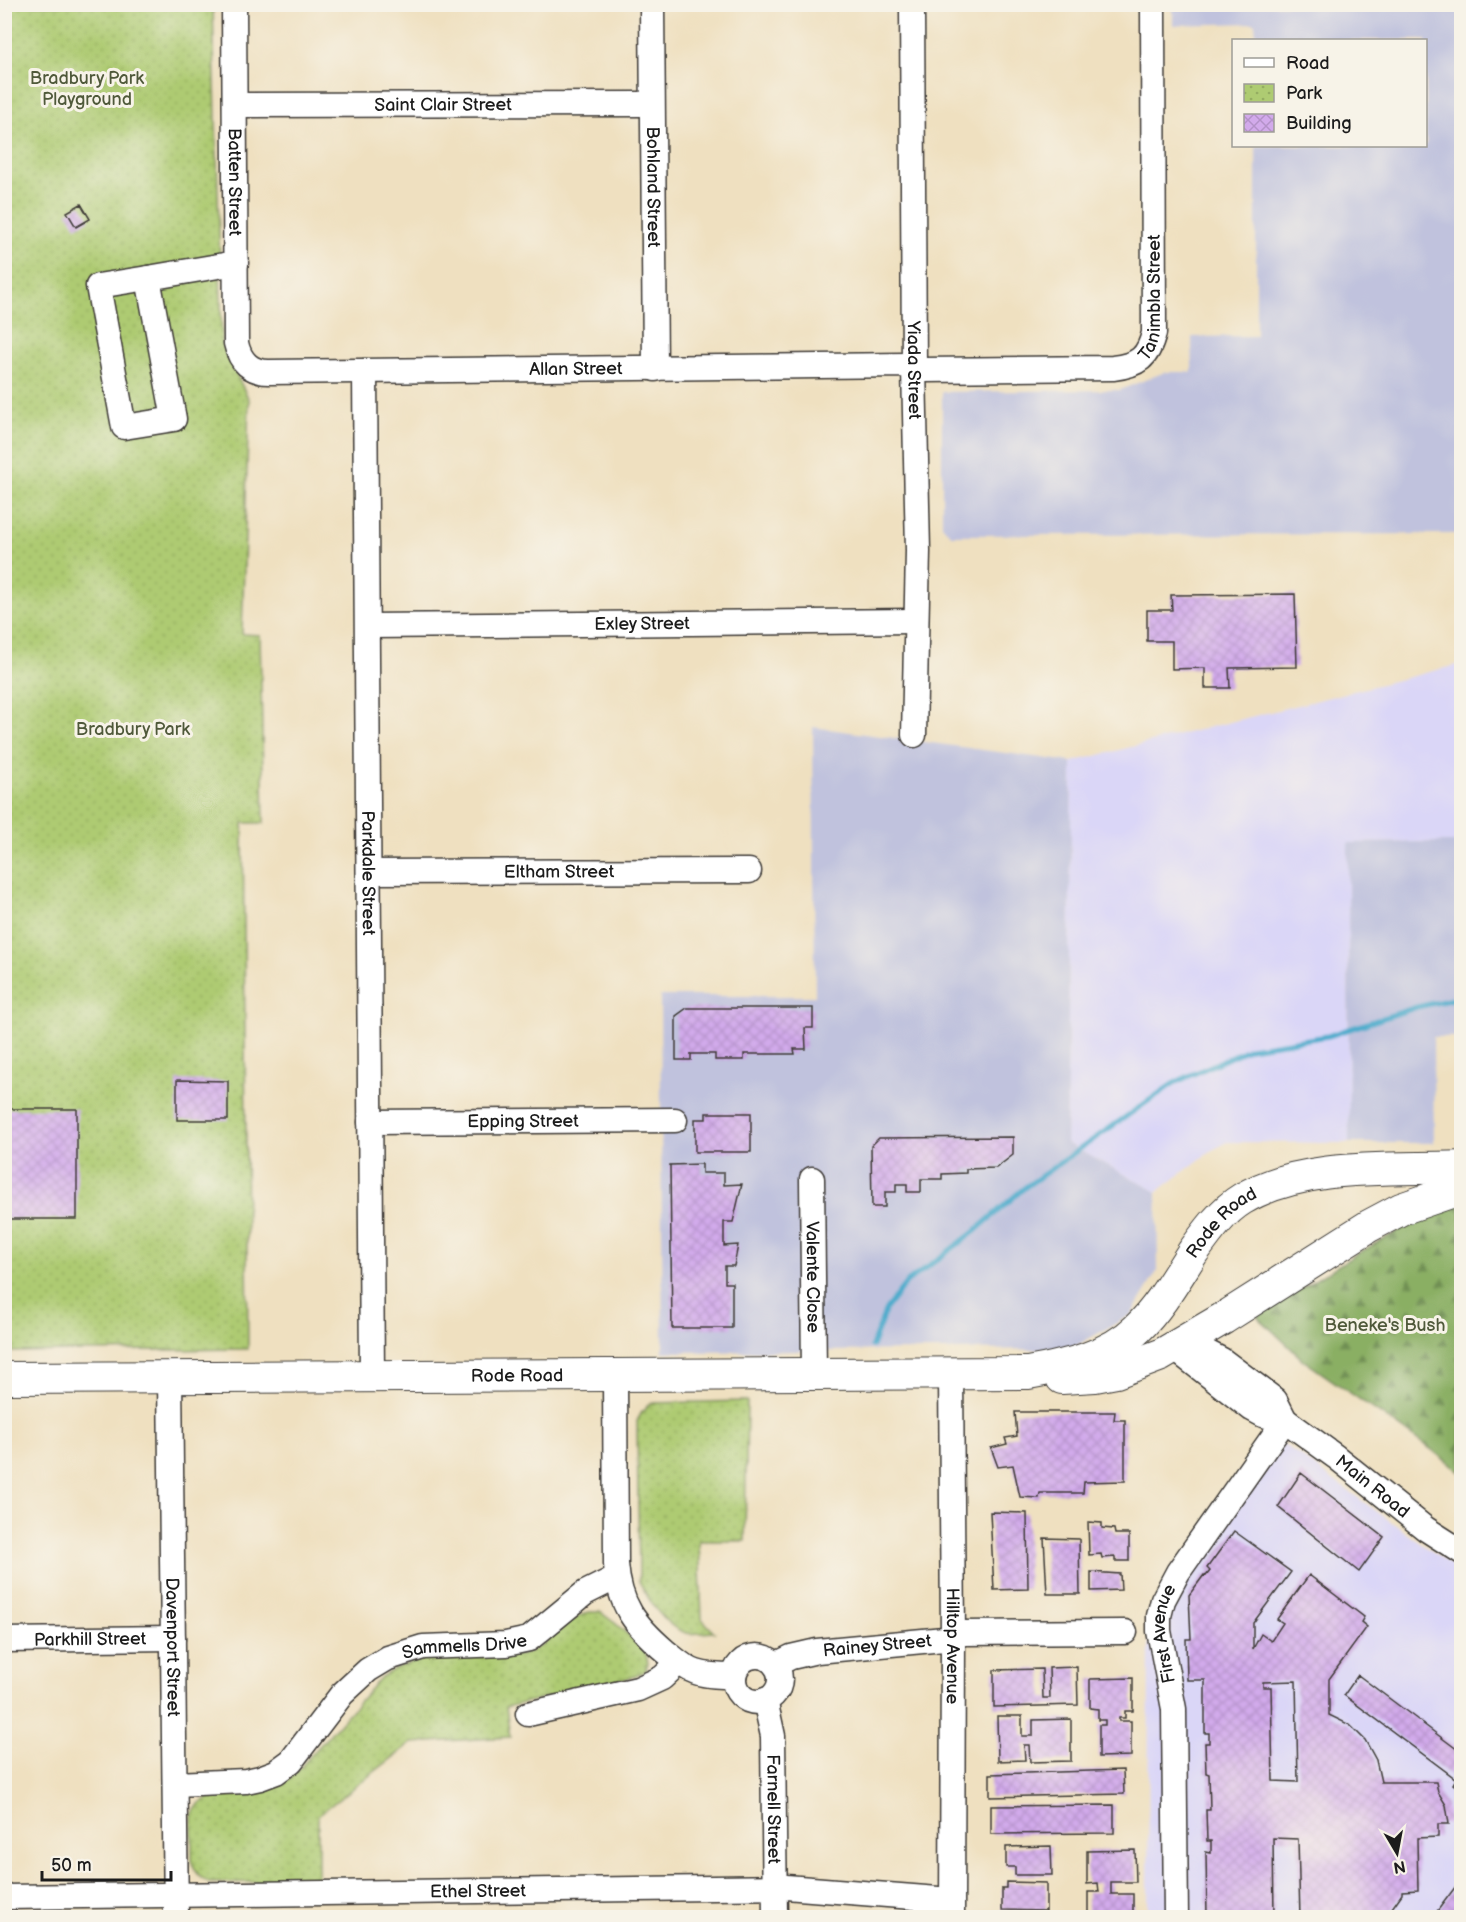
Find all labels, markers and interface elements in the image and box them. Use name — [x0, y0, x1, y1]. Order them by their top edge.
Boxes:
legend — [1232, 39, 1427, 147]
text: Road — [1286, 53, 1330, 74]
park label: Bradbury Park Playground — [30, 68, 144, 110]
text: Park — [1286, 83, 1322, 104]
street label: Saint Clair Street — [374, 94, 512, 115]
text: Building — [1286, 113, 1352, 134]
street label: Bohland Street — [643, 126, 665, 248]
street label: Batten Street — [224, 128, 246, 236]
street label: Tanimbla Street — [1134, 234, 1164, 365]
street label: Yiada Street — [903, 320, 926, 420]
street label: Allan Street — [529, 358, 623, 380]
street label: Exley Street — [594, 613, 690, 634]
park label: Bradbury Park — [76, 719, 190, 740]
street label: Parkdale Street — [358, 810, 379, 936]
street label: Eltham Street — [504, 861, 615, 882]
street label: Epping Street — [467, 1110, 579, 1132]
street label: Rode Road — [1182, 1183, 1260, 1262]
street label: Valente Close — [802, 1221, 824, 1333]
park label: Beneke's Bush — [1325, 1315, 1445, 1336]
street label: Rode Road — [471, 1365, 563, 1386]
street label: Main Road — [1331, 1450, 1414, 1522]
street label: Davenport Street — [162, 1577, 184, 1717]
street label: First Avenue — [1149, 1580, 1180, 1685]
street label: Hilltop Avenue — [942, 1588, 964, 1705]
street label: Parkhill Street — [34, 1628, 147, 1650]
street label: Sammells Drive — [399, 1629, 529, 1663]
street label: Rainey Street — [822, 1630, 933, 1661]
street label: Farnell Street — [763, 1754, 785, 1865]
north arrow — [1367, 1823, 1427, 1883]
scale bar — [42, 1844, 171, 1882]
text: 50 m — [51, 1855, 92, 1876]
text: N — [1392, 1856, 1407, 1877]
street label: Ethel Street — [430, 1880, 527, 1902]

